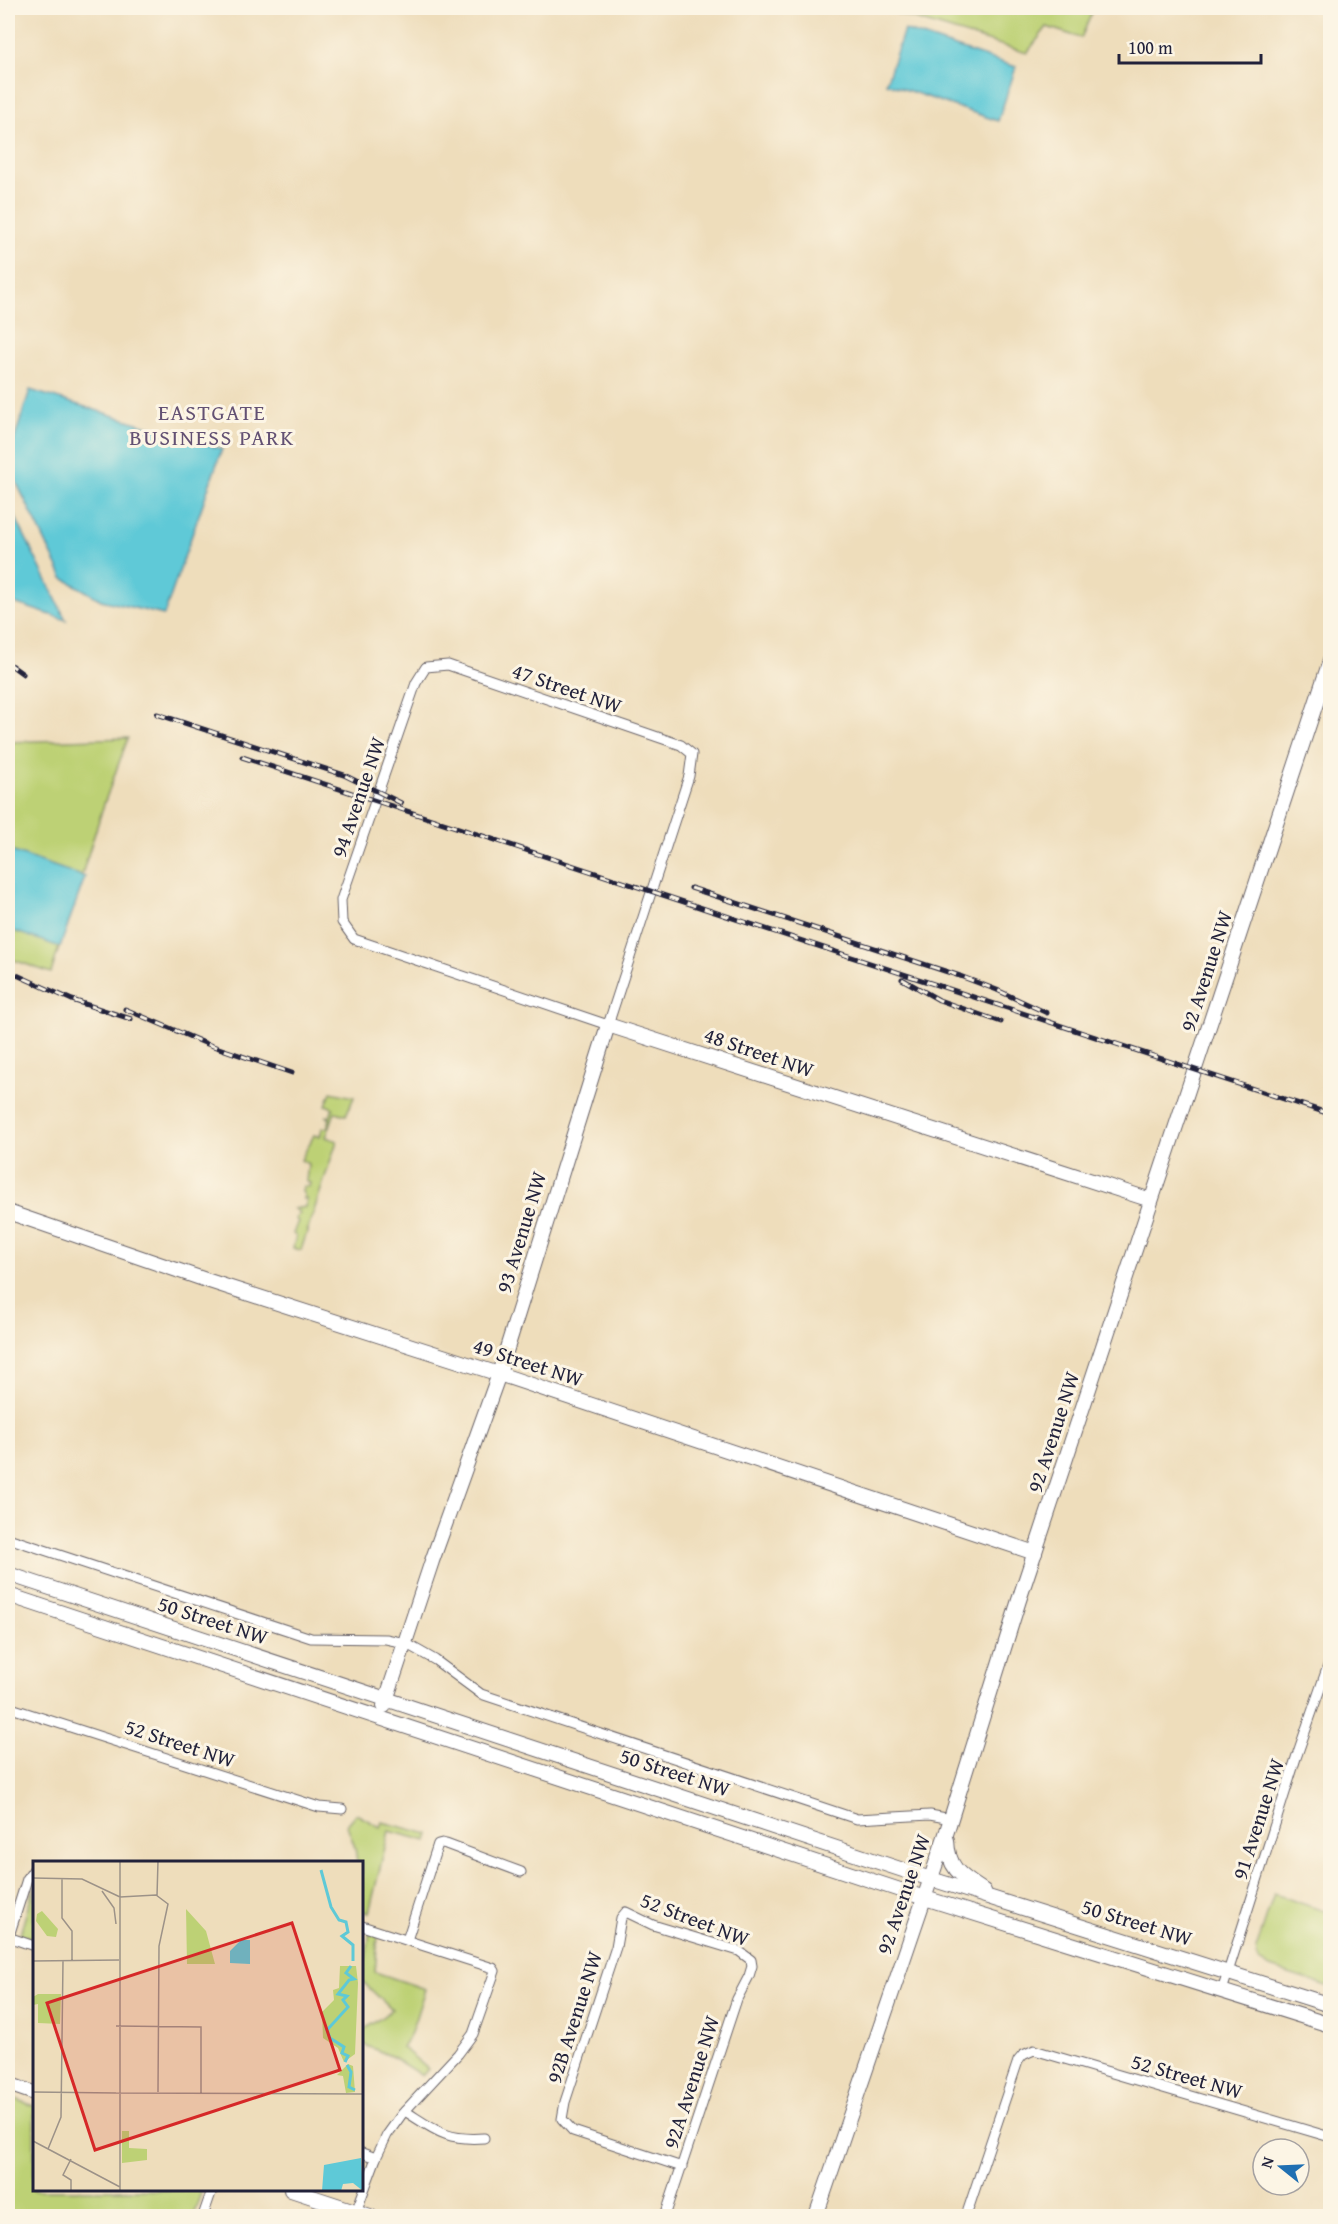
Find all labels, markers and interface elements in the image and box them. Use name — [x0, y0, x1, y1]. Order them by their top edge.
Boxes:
scale bar — [1119, 27, 1262, 65]
text: 100 m — [1128, 34, 1173, 61]
district label: EASTGATE BUSINESS PARK — [129, 396, 295, 453]
street label: 47 Street NW — [508, 655, 626, 721]
street label: 94 Avenue NW — [323, 732, 393, 861]
street label: 92 Avenue NW — [1172, 906, 1240, 1036]
street label: 48 Street NW — [700, 1019, 818, 1085]
street label: 93 Avenue NW — [488, 1167, 554, 1297]
street label: 49 Street NW — [469, 1330, 587, 1394]
street label: 92 Avenue NW — [1019, 1367, 1087, 1497]
street label: 50 Street NW — [154, 1588, 272, 1652]
street label: 52 Street NW — [121, 1711, 239, 1775]
street label: 50 Street NW — [616, 1740, 734, 1804]
street label: 91 Avenue NW — [1224, 1754, 1292, 1884]
street label: 92 Avenue NW — [868, 1829, 938, 1958]
inset map — [33, 1861, 363, 2191]
street label: 52 Street NW — [636, 1884, 754, 1954]
street label: 50 Street NW — [1078, 1890, 1196, 1954]
street label: 92B Avenue NW — [538, 1947, 610, 2087]
street label: 92A Avenue NW — [655, 2011, 727, 2153]
street label: 52 Street NW — [1128, 2045, 1246, 2107]
north arrow — [1251, 2137, 1311, 2197]
text: N — [1254, 2153, 1280, 2171]

